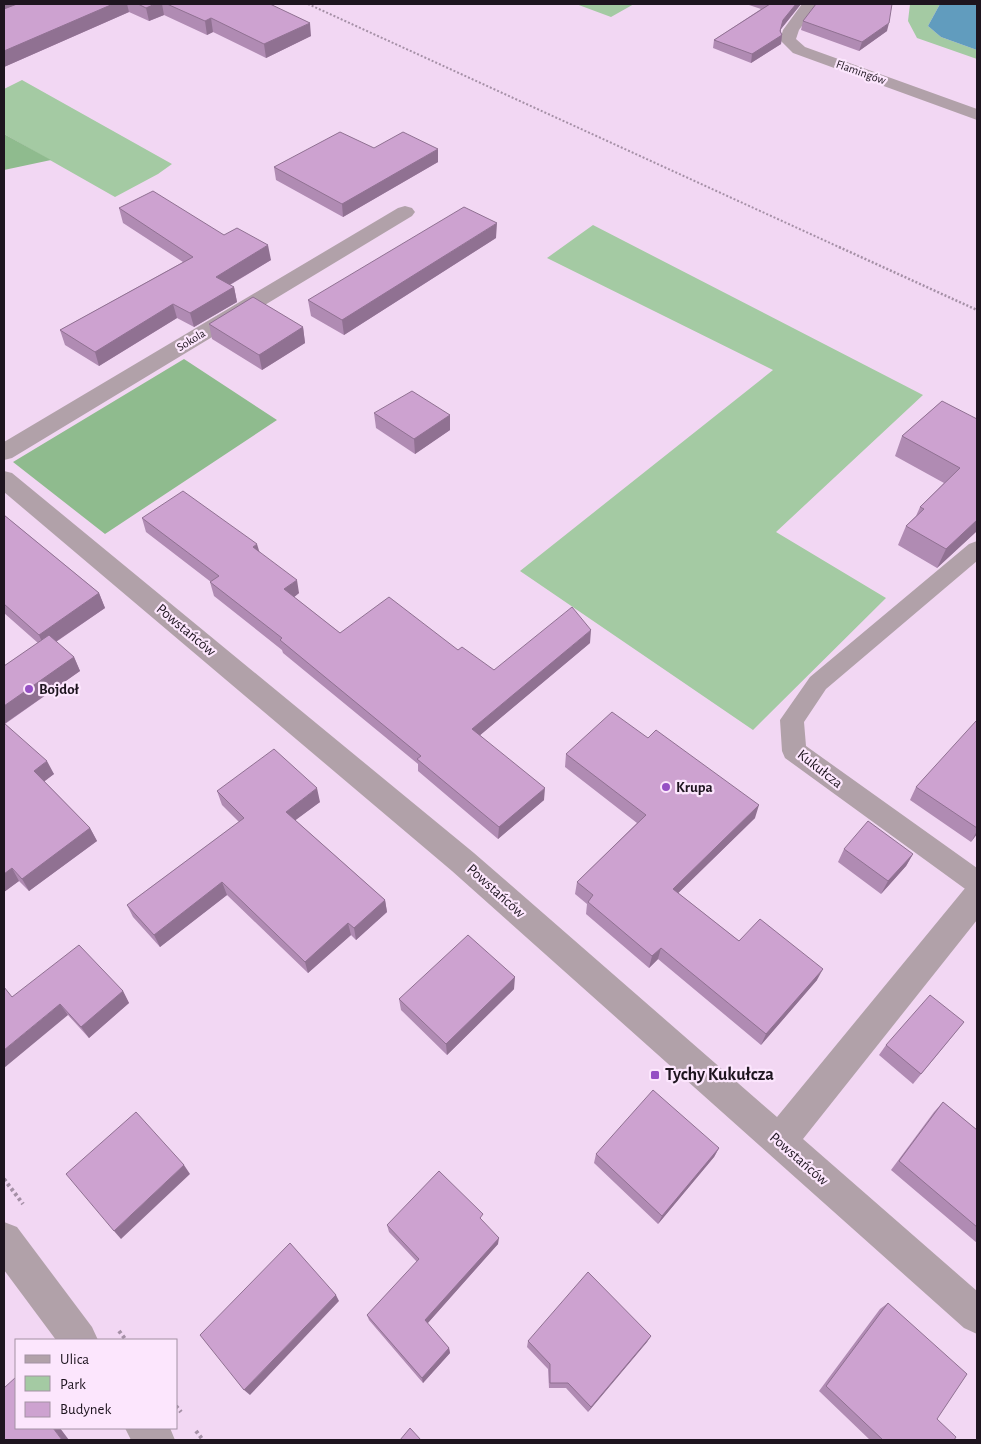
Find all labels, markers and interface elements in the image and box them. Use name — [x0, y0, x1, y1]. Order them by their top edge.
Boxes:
street label: Flamingów — [835, 57, 887, 87]
street label: Sokola — [175, 327, 208, 353]
street label: Powstańców — [153, 601, 219, 659]
place label: Bojdoł — [39, 682, 80, 697]
marker: Bojdoł — [23, 683, 35, 695]
street label: Kukułcza — [795, 747, 846, 791]
place label: Krupa — [676, 780, 713, 795]
marker: Krupa — [660, 781, 672, 793]
street label: Powstańców — [464, 861, 528, 921]
place label: Tychy Kukułcza — [665, 1066, 774, 1084]
marker: Tychy Kukułcza — [649, 1069, 661, 1081]
street label: Powstańców — [767, 1130, 831, 1188]
legend — [15, 1339, 178, 1429]
text: Ulica — [60, 1352, 89, 1367]
text: Park — [60, 1377, 86, 1392]
text: Budynek — [60, 1402, 112, 1417]

